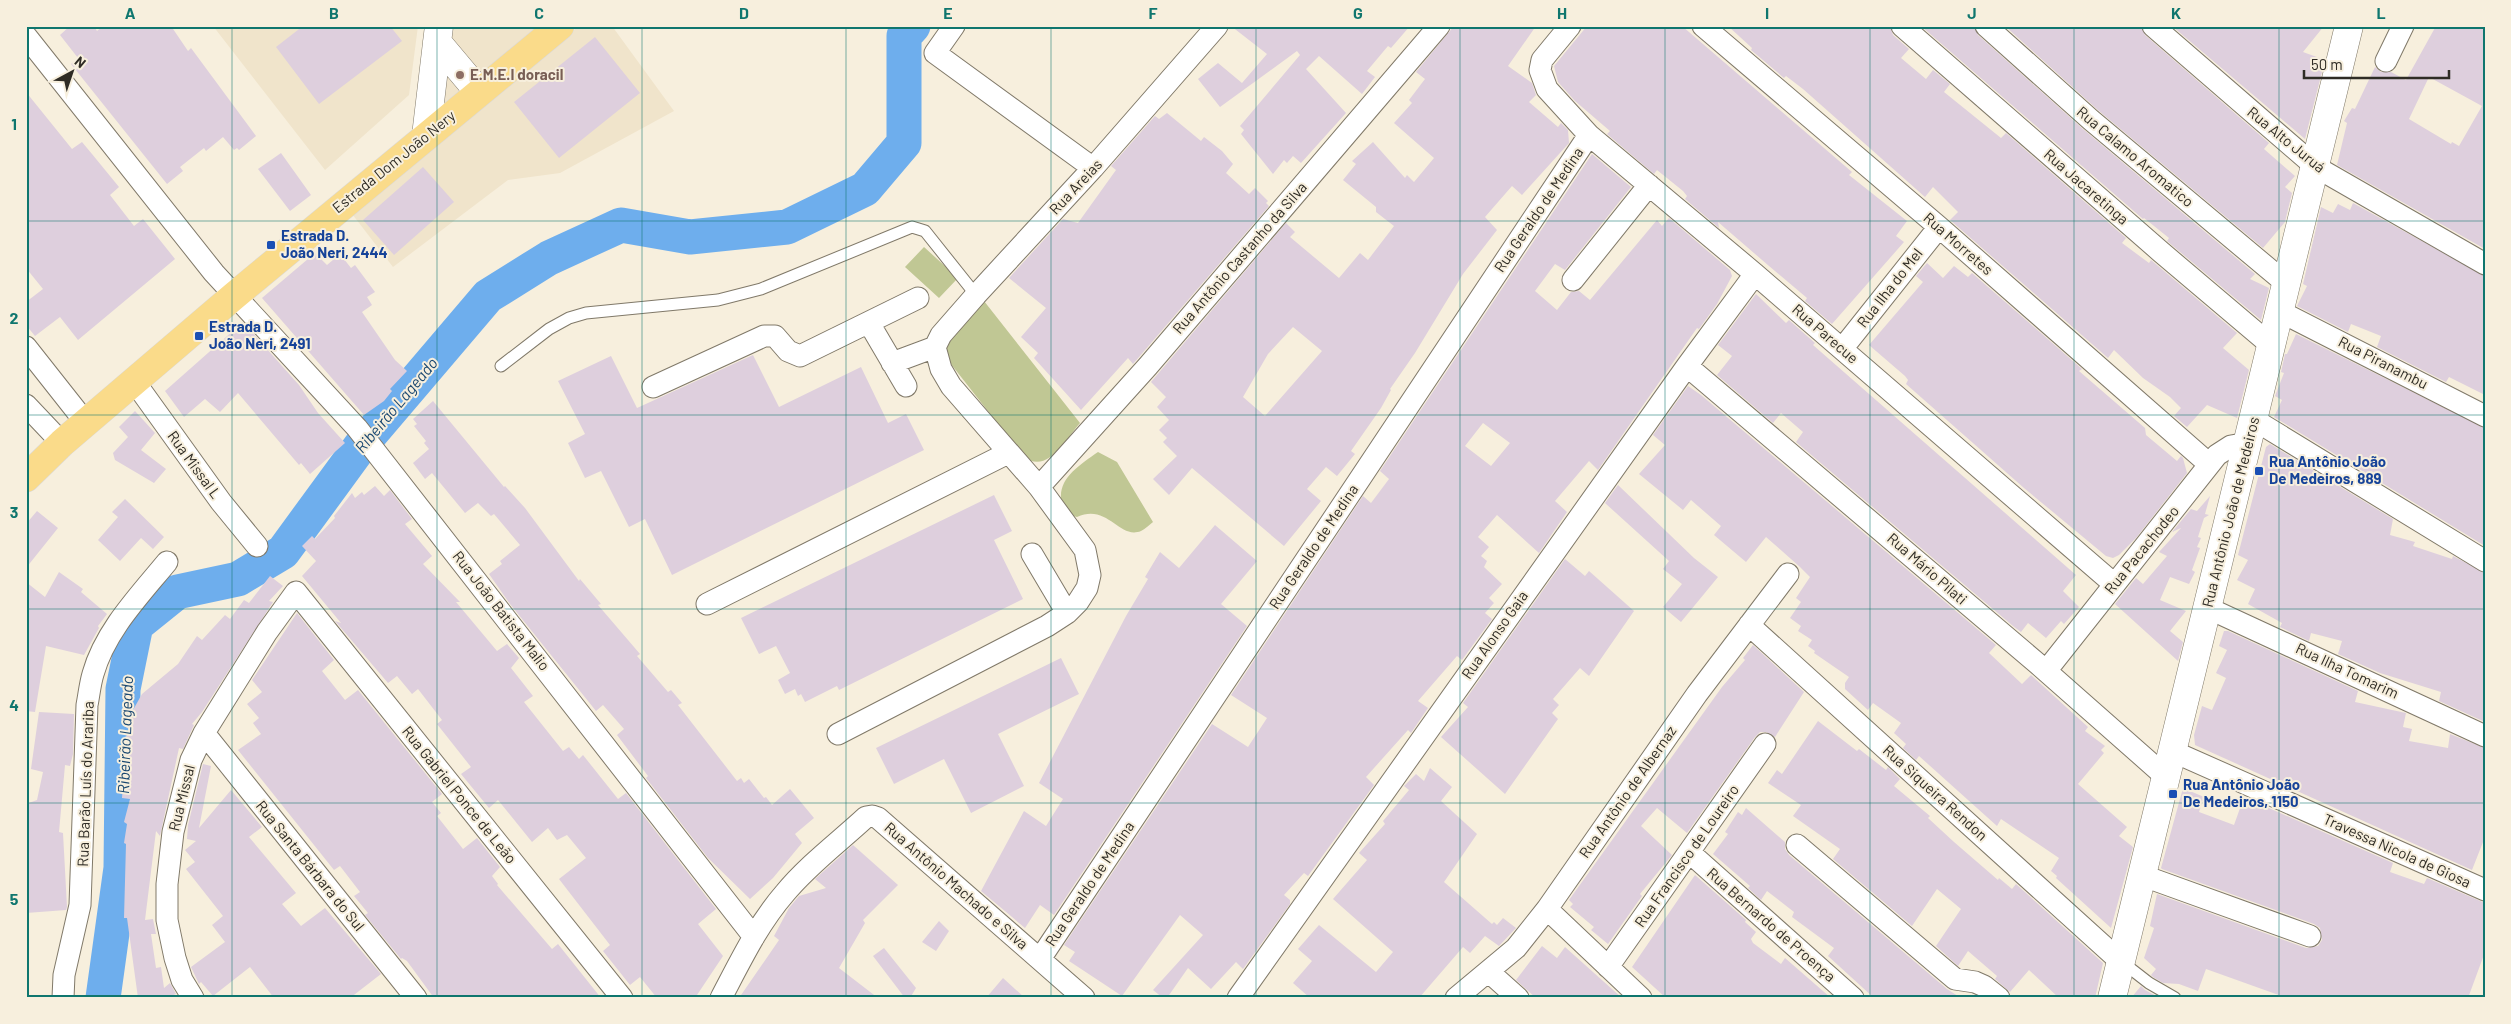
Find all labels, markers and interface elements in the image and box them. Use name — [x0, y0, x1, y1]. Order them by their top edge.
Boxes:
text: A — [125, 3, 136, 22]
text: B — [329, 3, 339, 22]
text: C — [534, 3, 544, 22]
text: D — [739, 3, 749, 22]
text: E — [943, 3, 953, 22]
text: F — [1149, 3, 1158, 22]
text: G — [1353, 3, 1363, 22]
text: H — [1557, 3, 1567, 22]
text: I — [1765, 3, 1769, 22]
text: J — [1967, 3, 1977, 22]
text: K — [2171, 3, 2181, 22]
text: L — [2376, 3, 2386, 22]
north arrow — [48, 48, 98, 98]
scale bar — [2304, 48, 2448, 80]
text: N — [72, 52, 90, 71]
text: 50 m — [2311, 55, 2343, 73]
place label: E.M.E.I doracil — [470, 65, 563, 83]
marker: E.M.E.I doracil — [454, 69, 466, 81]
street label: Rua Calamo Aromatico — [2074, 102, 2198, 210]
street label: Rua Alto Juruá — [2244, 102, 2329, 176]
street label: Estrada Dom João Nery — [328, 106, 459, 216]
text: 1 — [11, 114, 17, 133]
street label: Rua Geraldo de Medina — [1490, 144, 1587, 275]
street label: Rua Jacaretinga — [2041, 145, 2133, 228]
street label: Rua Areias — [1045, 155, 1105, 218]
street label: Rua Antônio Castanho da Silva — [1168, 178, 1310, 337]
street label: Rua Morretes — [1920, 208, 1997, 278]
place label: Estrada D. João Neri, 2444 — [281, 226, 388, 261]
marker: Estrada D. João Neri, 2444 — [265, 239, 277, 251]
street label: Rua Ilha do Mel — [1853, 244, 1926, 331]
street label: Rua Parecue — [1789, 300, 1862, 367]
text: 2 — [10, 308, 19, 327]
place label: Estrada D. João Neri, 2491 — [209, 317, 311, 352]
marker: Estrada D. João Neri, 2491 — [193, 330, 205, 342]
street label: Rua Piranambu — [2336, 332, 2431, 392]
water label: Ribeirão Lageado — [350, 353, 441, 456]
street label: Rua Antônio João de Medeiros — [2198, 415, 2262, 609]
street label: Rua Missal L — [164, 427, 225, 502]
place label: Rua Antônio João De Medeiros, 889 — [2269, 452, 2386, 487]
marker: Rua Antônio João De Medeiros, 889 — [2253, 465, 2265, 477]
street label: Rua Geraldo de Medina — [1265, 481, 1362, 612]
text: 3 — [10, 502, 18, 521]
street label: Rua Pacachodeo — [2100, 502, 2182, 597]
street label: Rua Mário Pilati — [1884, 529, 1971, 608]
street label: Rua João Batista Malio — [450, 547, 554, 674]
street label: Rua Alonso Gaia — [1457, 587, 1531, 682]
street label: Rua Ilha Tomarim — [2293, 638, 2402, 702]
water label: Ribeirão Lageado — [113, 676, 136, 794]
text: 4 — [9, 695, 19, 714]
street label: Rua Barão Luís do Arariba — [73, 701, 97, 867]
street label: Rua Gabriel Ponce de Leão — [399, 722, 521, 867]
street label: Rua Antônio de Albernaz — [1575, 722, 1680, 861]
street label: Rua Siqueira Rendon — [1880, 741, 1992, 844]
street label: Rua Missal — [164, 763, 198, 833]
place label: Rua Antônio João De Medeiros, 1150 — [2183, 775, 2300, 810]
street label: Rua Francisco de Loureiro — [1630, 781, 1742, 930]
marker: Rua Antônio João De Medeiros, 1150 — [2167, 788, 2179, 800]
street label: Rua Santa Bárbara do Sul — [253, 797, 369, 934]
street label: Travessa Nicola de Giosa — [2321, 809, 2474, 891]
street label: Rua Antônio Machado e Silva — [881, 818, 1032, 953]
street label: Rua Geraldo de Medina — [1041, 818, 1138, 949]
street label: Rua Bernardo de Proença — [1704, 864, 1840, 985]
text: 5 — [10, 889, 19, 908]

